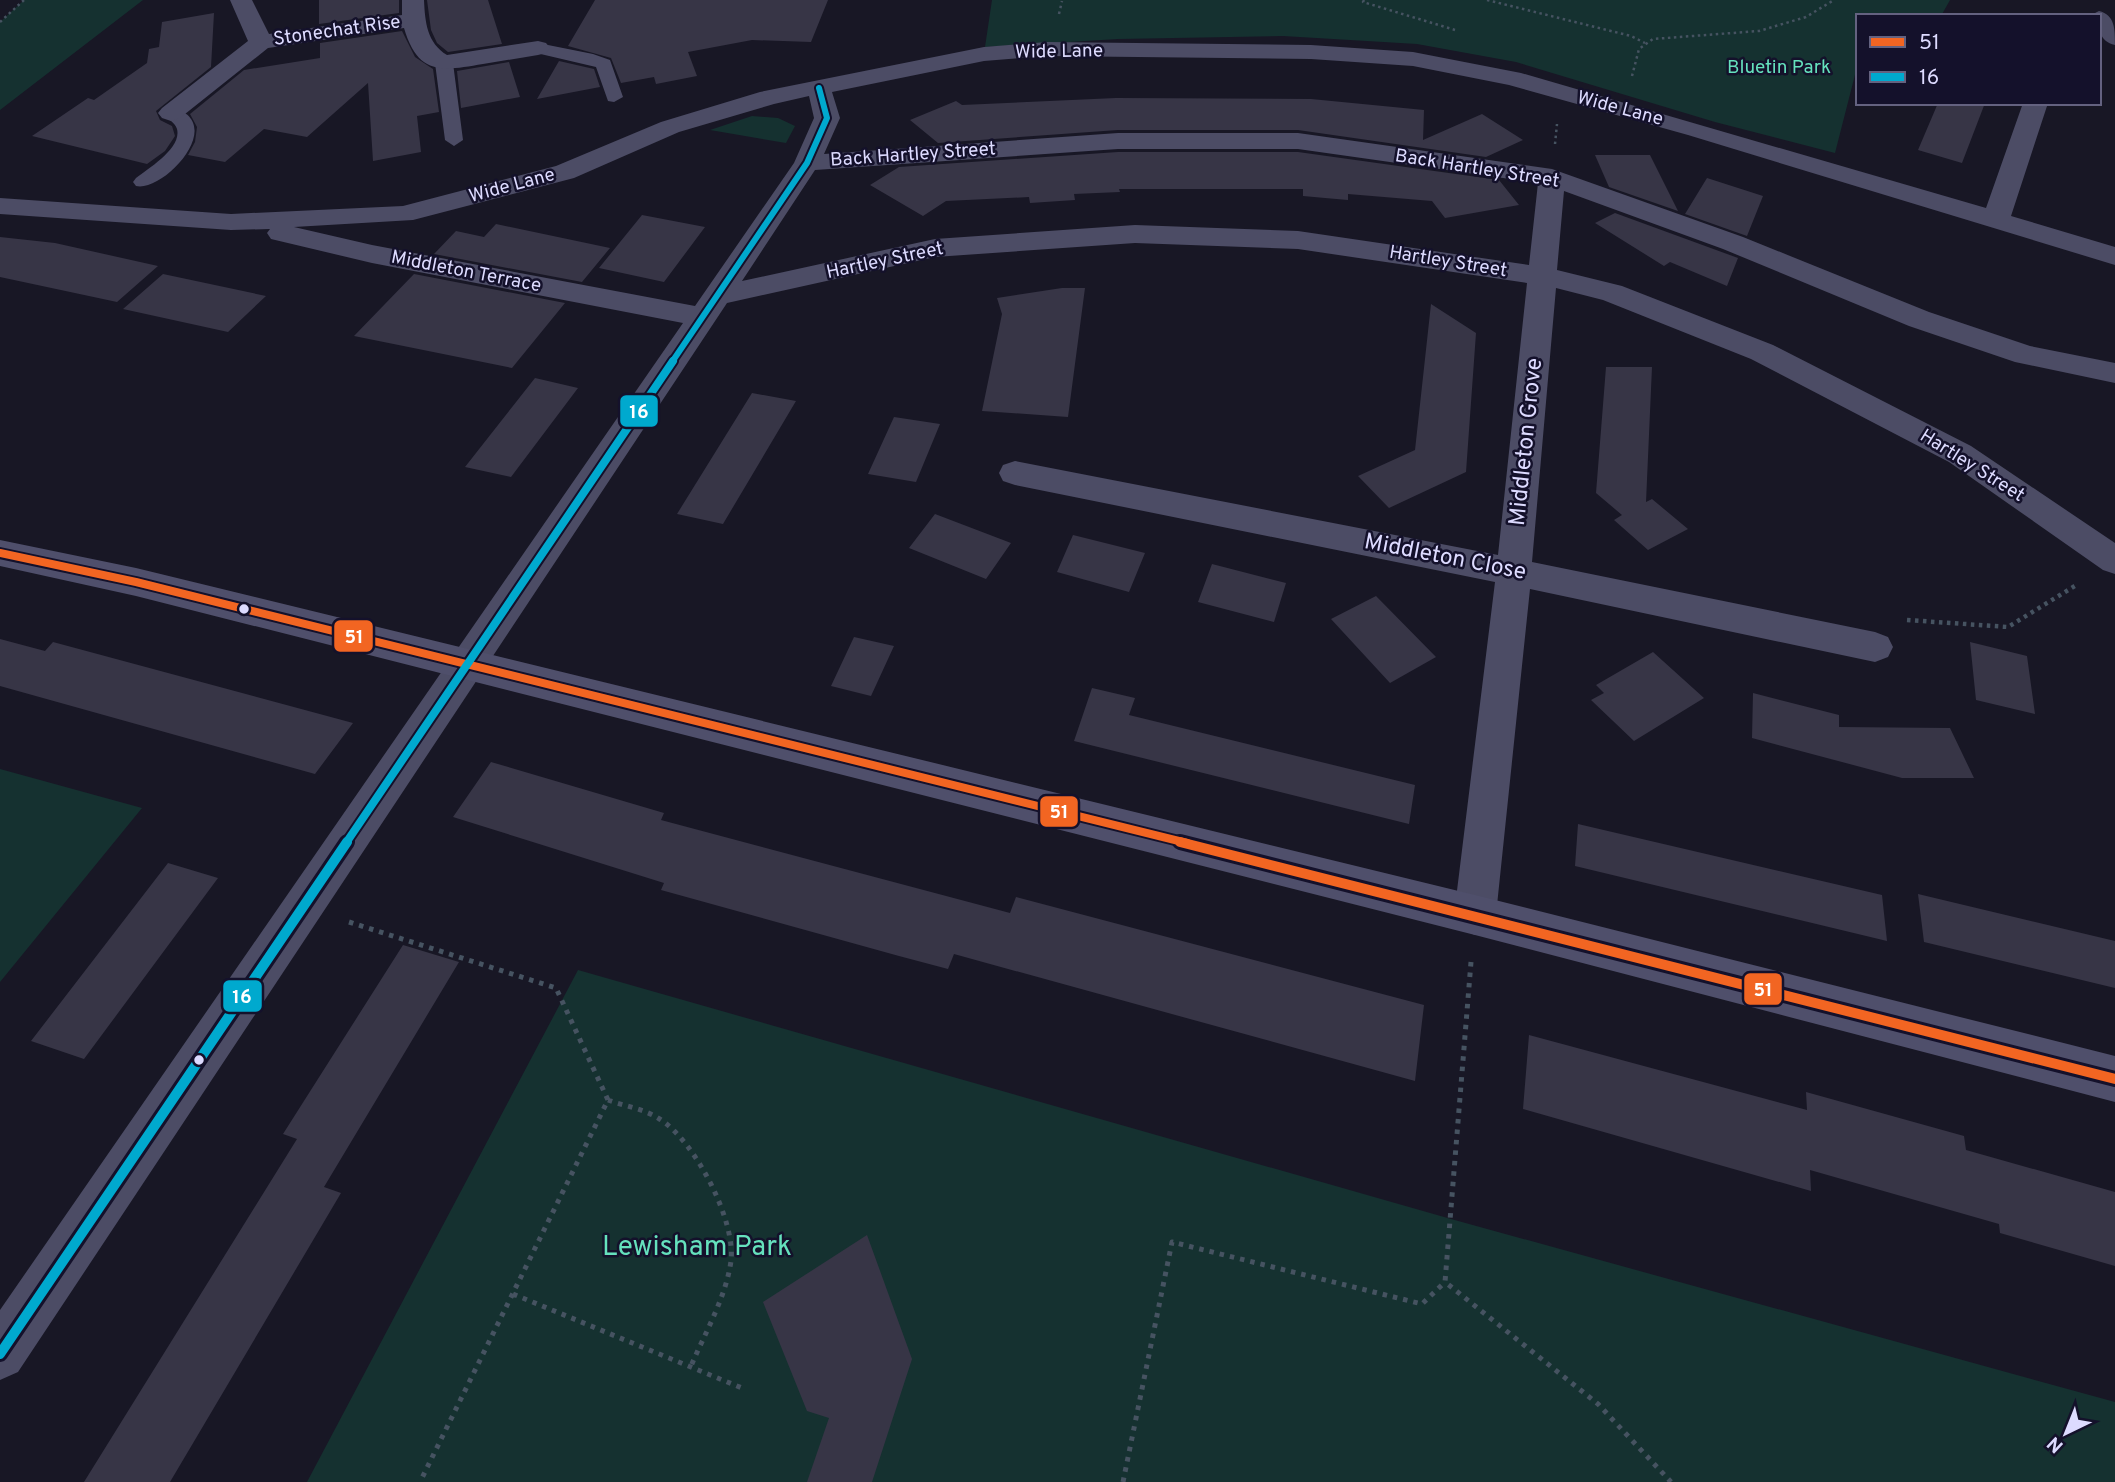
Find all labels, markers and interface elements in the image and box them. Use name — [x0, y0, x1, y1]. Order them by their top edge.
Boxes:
street label: Stonechat Rise — [272, 10, 402, 52]
legend — [1856, 14, 2101, 105]
text: 51 — [1919, 30, 1940, 57]
street label: Wide Lane — [1015, 39, 1103, 65]
park label: Bluetin Park — [1727, 56, 1831, 80]
text: 16 — [1919, 65, 1939, 92]
street label: Wide Lane — [1574, 86, 1666, 132]
street label: Back Hartley Street — [829, 137, 997, 173]
street label: Back Hartley Street — [1393, 144, 1561, 194]
street label: Wide Lane — [466, 163, 558, 209]
street label: Hartley Street — [824, 237, 946, 285]
street label: Hartley Street — [1387, 241, 1509, 283]
street label: Middleton Terrace — [389, 246, 543, 298]
street label: Middleton Grove — [1504, 357, 1550, 527]
line badge: 16 — [619, 394, 659, 428]
text: 16 — [629, 401, 649, 425]
street label: Hartley Street — [1915, 424, 2029, 508]
street label: Middleton Close — [1362, 528, 1528, 588]
unlabelled marker — [237, 602, 251, 616]
line badge: 51 — [333, 619, 374, 653]
text: 51 — [344, 626, 364, 650]
line badge: 51 — [1039, 795, 1079, 828]
text: 51 — [1049, 801, 1069, 825]
line badge: 51 — [1743, 972, 1783, 1006]
line badge: 16 — [222, 979, 263, 1013]
text: 51 — [1753, 979, 1773, 1003]
text: 16 — [232, 986, 252, 1010]
unlabelled marker — [192, 1053, 206, 1067]
park label: Lewisham Park — [602, 1230, 792, 1266]
north arrow — [2031, 1398, 2101, 1468]
text: N — [2043, 1431, 2069, 1457]

